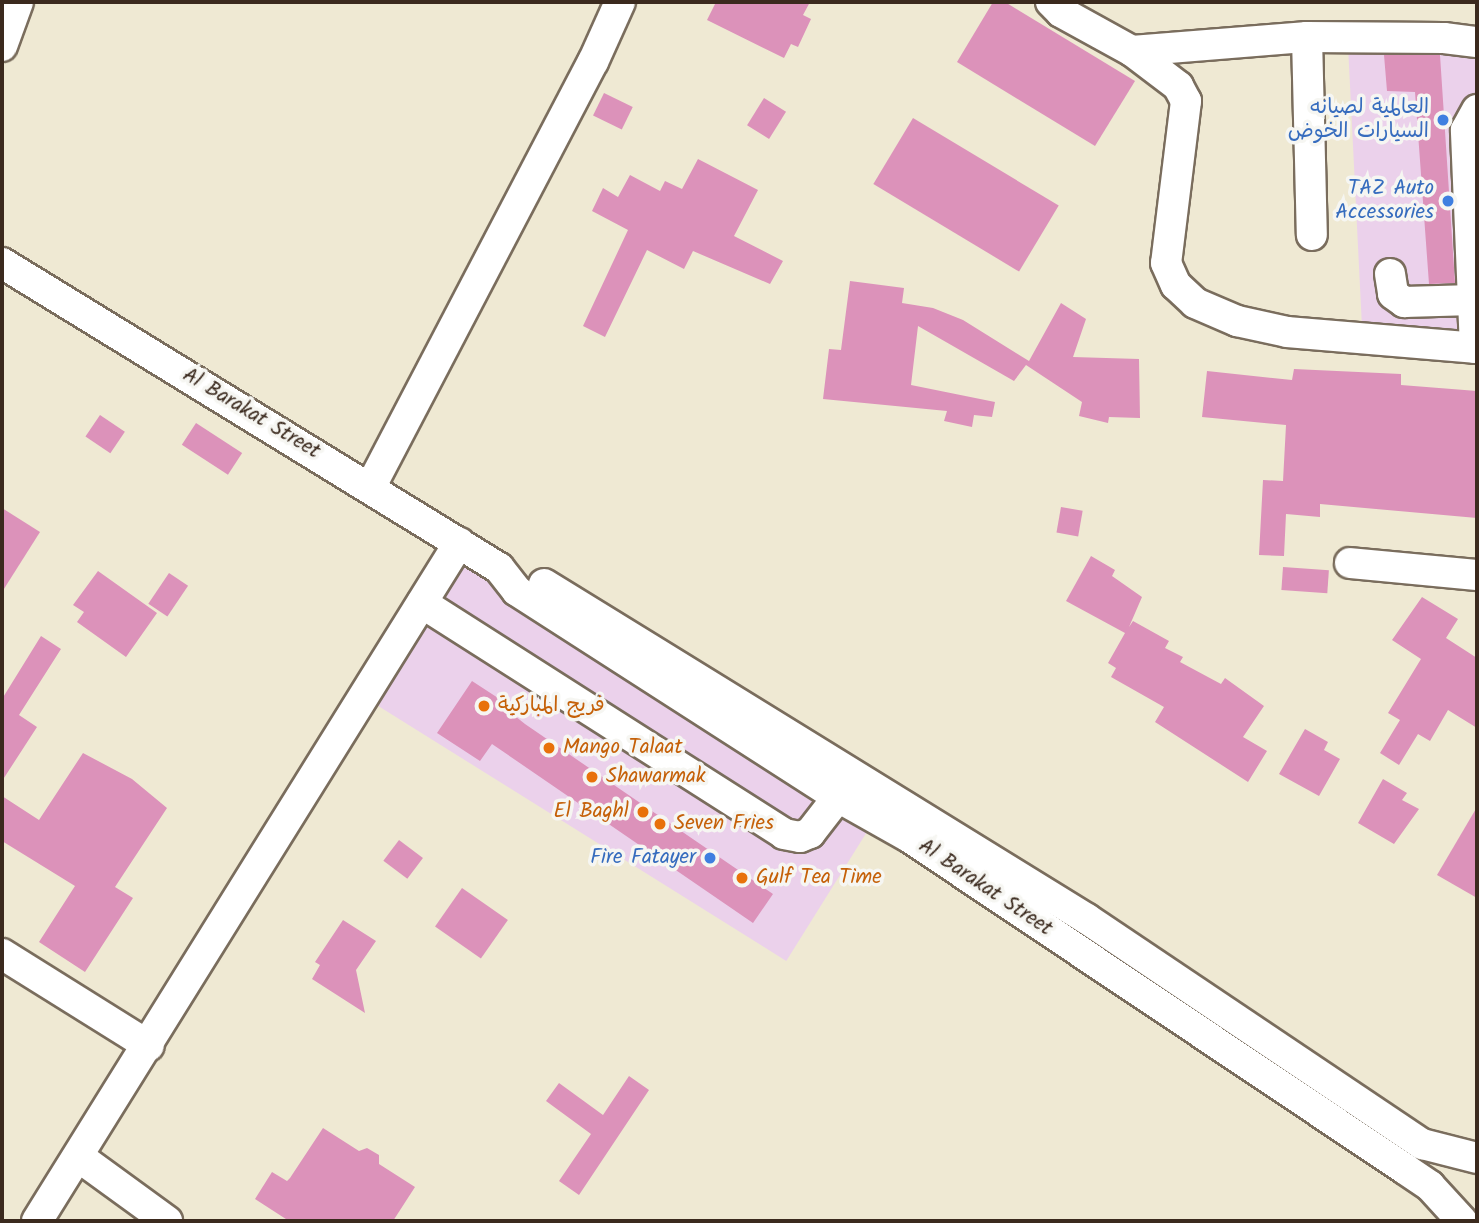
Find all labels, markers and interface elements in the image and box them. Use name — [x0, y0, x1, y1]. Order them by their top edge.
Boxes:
place label: العالمية لصيانه السيارات الخوض — [1288, 95, 1429, 145]
marker: العالمية لصيانه السيارات الخوض — [1435, 112, 1451, 128]
place label: TAZ Auto Accessories — [1335, 176, 1434, 226]
marker: TAZ Auto Accessories — [1440, 193, 1456, 209]
street label: Al Barakat Street — [178, 363, 324, 465]
place label: فريج المباركية — [498, 693, 605, 719]
marker: فريج المباركية — [476, 698, 492, 714]
place label: Mango Talaat — [563, 735, 683, 761]
marker: Mango Talaat — [541, 740, 557, 756]
place label: Shawarmak — [606, 764, 706, 790]
marker: Shawarmak — [584, 769, 600, 785]
place label: El Baghl — [554, 799, 629, 825]
marker: El Baghl — [635, 804, 651, 820]
place label: Seven Fries — [674, 811, 774, 837]
marker: Seven Fries — [652, 816, 668, 832]
street label: Al Barakat Street — [913, 834, 1057, 942]
place label: Fire Fatayer — [590, 845, 696, 871]
marker: Fire Fatayer — [702, 850, 718, 866]
place label: Gulf Tea Time — [756, 865, 882, 891]
marker: Gulf Tea Time — [734, 870, 750, 886]

